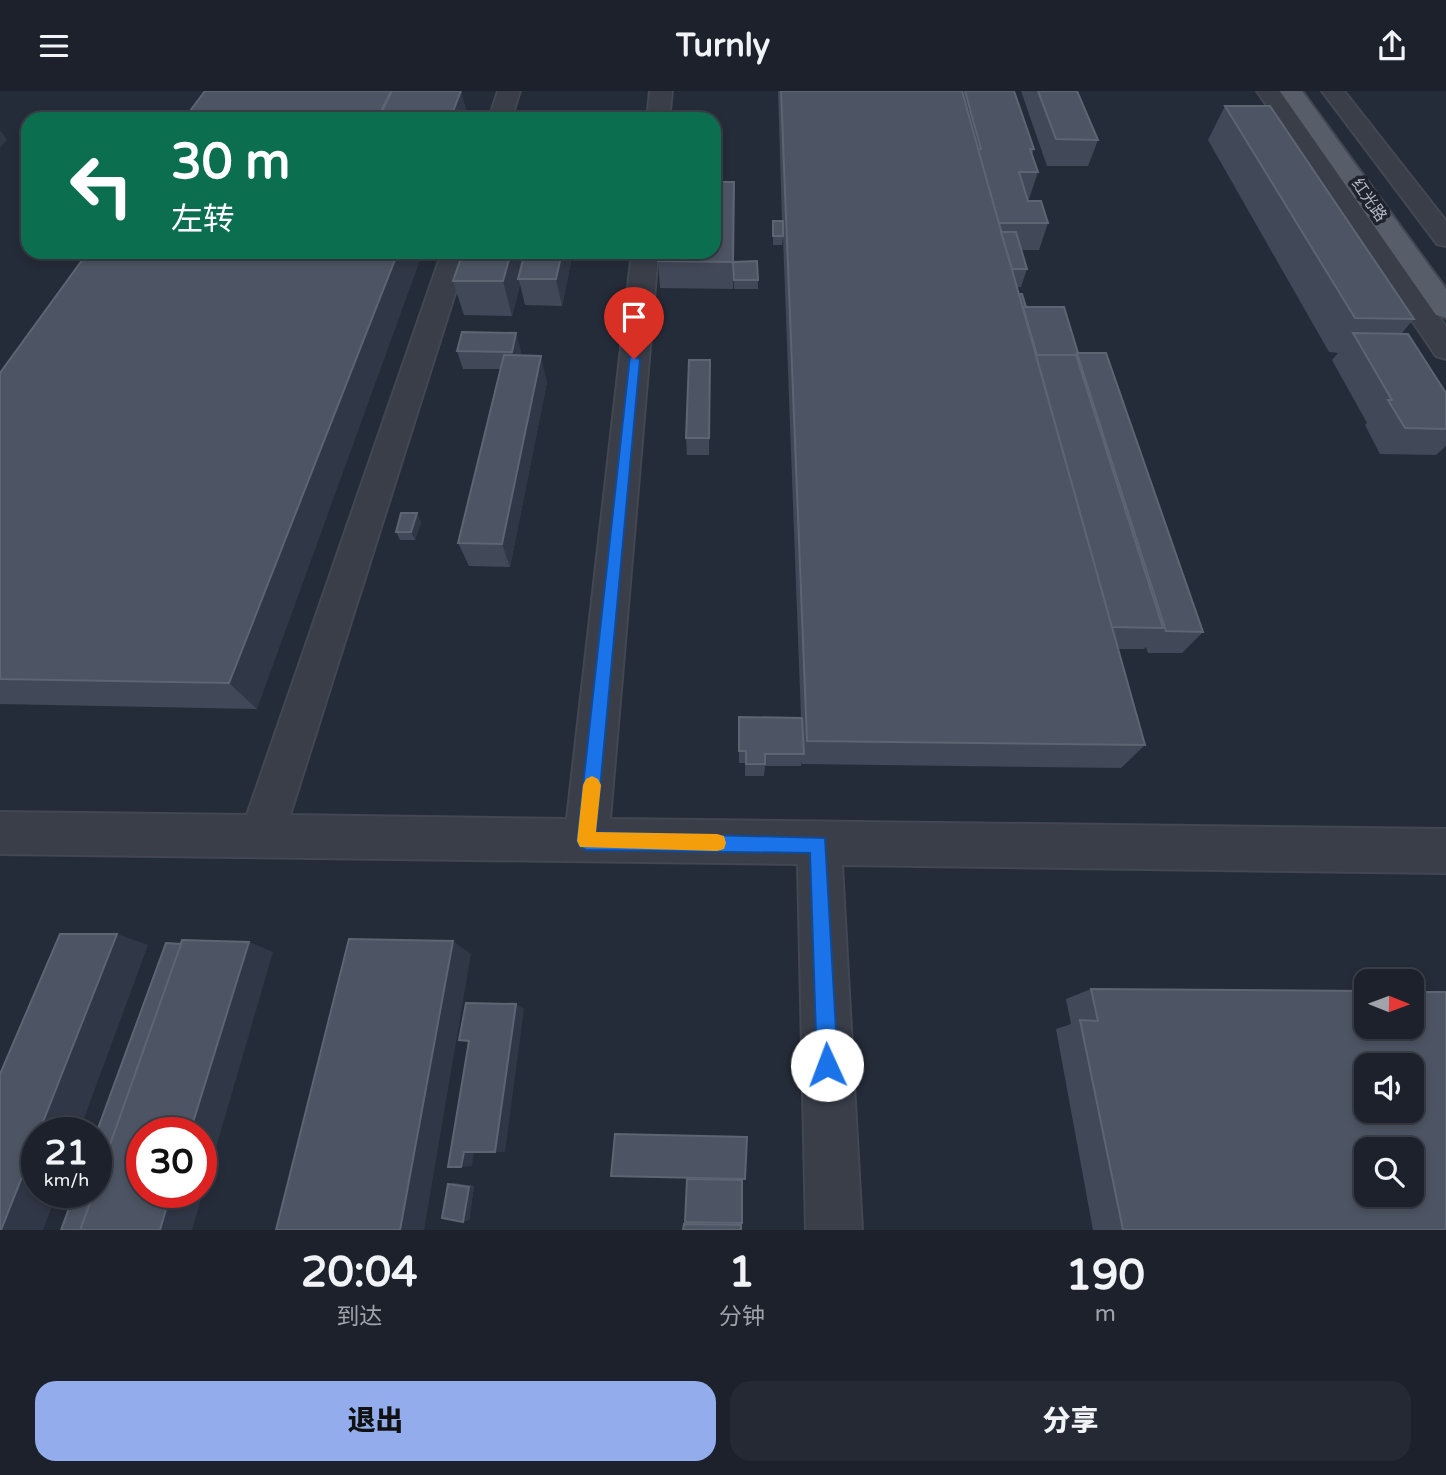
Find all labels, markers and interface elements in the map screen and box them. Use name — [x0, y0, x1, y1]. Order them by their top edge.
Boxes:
icon: menu — [35, 27, 73, 65]
text: Turnly — [676, 27, 770, 65]
icon: share — [1373, 27, 1411, 65]
text: 30 m — [171, 133, 290, 192]
icon: left — [56, 140, 147, 231]
street label: 红光路 — [1347, 175, 1391, 225]
text: 左转 — [171, 201, 235, 239]
pin — [604, 287, 664, 359]
icon: arrive — [615, 298, 653, 336]
north arrow — [1354, 969, 1424, 1039]
map controls — [1354, 969, 1424, 1207]
position arrow — [790, 1028, 864, 1102]
button: sound — [1354, 1053, 1424, 1123]
speed limit sign: 30 — [126, 1117, 217, 1208]
text: 21 — [45, 1132, 88, 1174]
button: search — [1354, 1137, 1424, 1207]
text: km/h — [44, 1169, 89, 1191]
text: 20:04 — [301, 1247, 418, 1298]
text: 1 — [728, 1247, 755, 1298]
text: 190 — [1066, 1250, 1145, 1301]
text: m — [1095, 1300, 1116, 1328]
text: 到达 — [336, 1303, 382, 1331]
text: 分钟 — [719, 1303, 765, 1331]
button: 退出 — [35, 1381, 716, 1461]
button: 分享 — [730, 1381, 1411, 1461]

